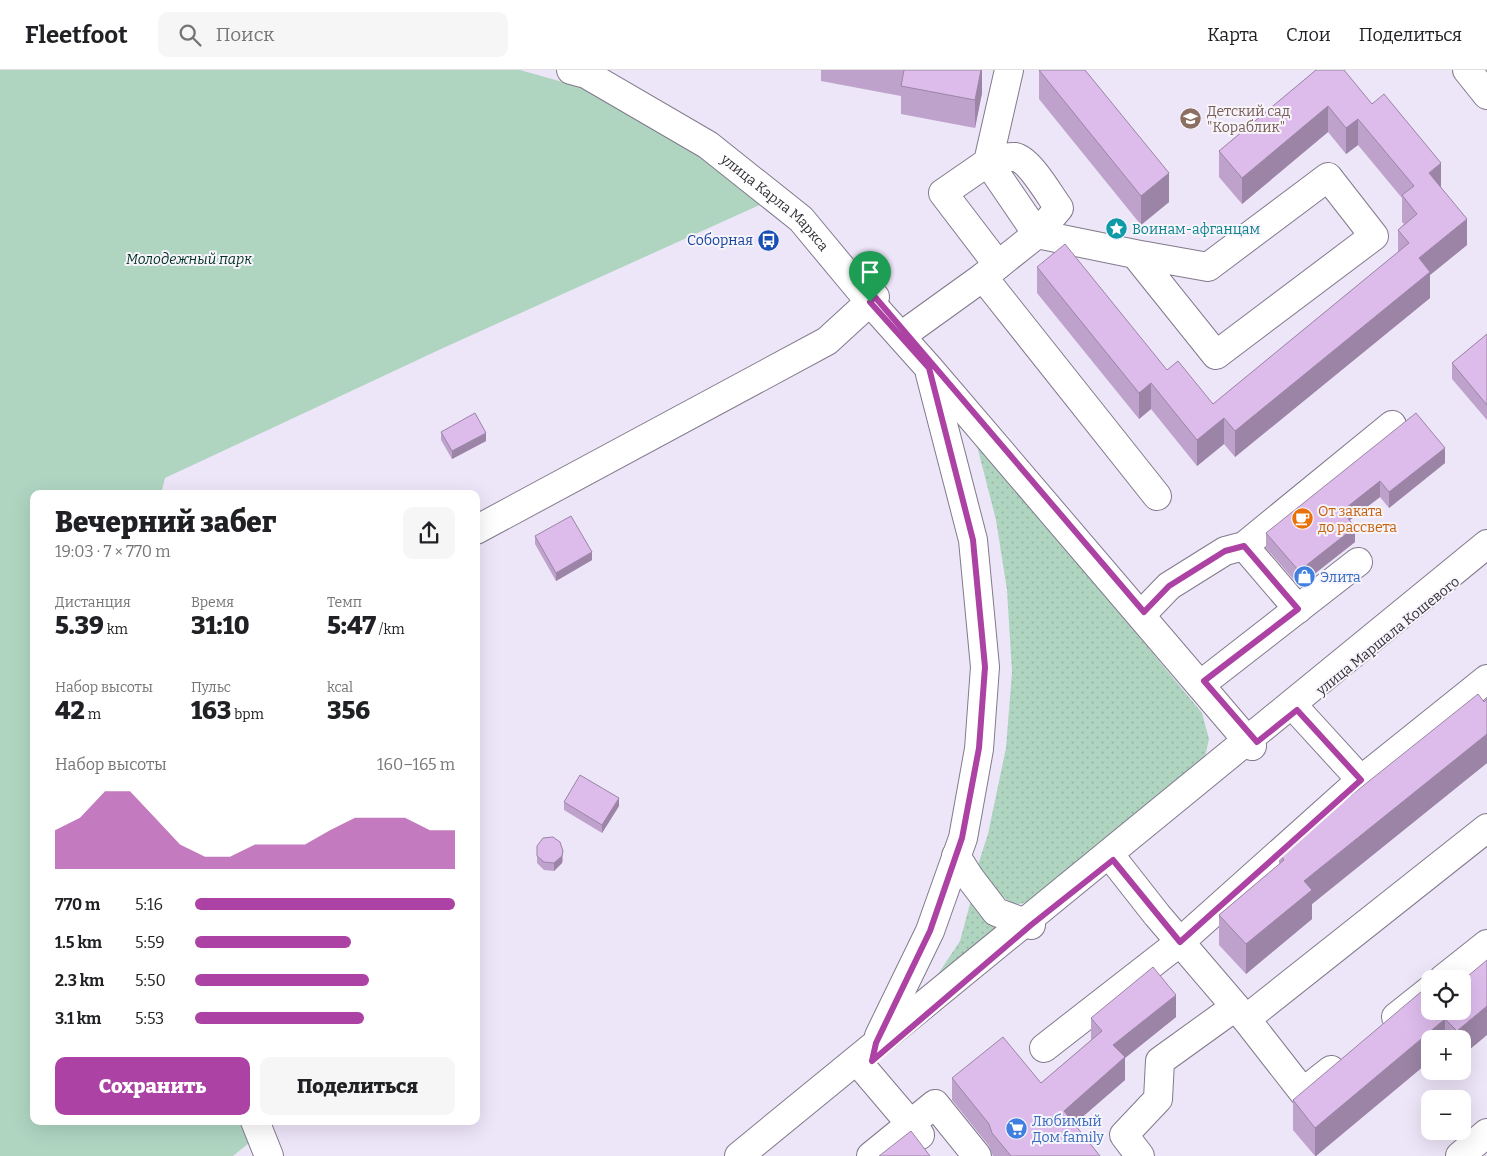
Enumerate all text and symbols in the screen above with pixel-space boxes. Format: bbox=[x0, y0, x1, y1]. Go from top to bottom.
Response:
search box bbox=[158, 12, 508, 57]
text: Fleetfoot bbox=[25, 21, 128, 49]
icon: search bbox=[176, 21, 204, 49]
text: Поиск bbox=[216, 23, 274, 46]
text: Карта bbox=[1207, 24, 1258, 46]
text: Слои bbox=[1286, 24, 1331, 46]
text: Поделиться bbox=[1359, 24, 1462, 46]
place label: Детский сад "Кораблик" bbox=[1207, 103, 1291, 136]
school or university icon: Детский сад "Кораблик" bbox=[1179, 107, 1203, 131]
street label: улица Карла Маркса bbox=[717, 150, 833, 255]
place icon: Воинам-афганцам bbox=[1104, 217, 1128, 241]
place label: Воинам-афганцам bbox=[1132, 221, 1261, 238]
bus stop icon: Соборная bbox=[757, 228, 781, 252]
place label: Соборная bbox=[687, 232, 753, 249]
park label: Молодежный парк bbox=[126, 251, 252, 268]
pin bbox=[849, 251, 891, 302]
icon: arrive bbox=[856, 258, 884, 286]
place label: От заката до рассвета bbox=[1318, 503, 1397, 536]
text: Вечерний забег bbox=[55, 506, 276, 539]
button: share bbox=[403, 507, 455, 559]
cafe icon: От заката до рассвета bbox=[1290, 507, 1314, 531]
text: 19:03 · 7 × 770 m bbox=[55, 542, 170, 561]
shop icon: Элита bbox=[1292, 565, 1316, 589]
place label: Элита bbox=[1320, 569, 1361, 586]
street label: улица Маршала Кошевого bbox=[1312, 573, 1463, 700]
text: Дистанция bbox=[55, 594, 131, 611]
text: Время bbox=[191, 594, 234, 611]
text: Темп bbox=[327, 594, 362, 611]
text: 5.39 bbox=[55, 611, 104, 641]
text: 31:10 bbox=[191, 611, 250, 641]
text: 5:47 bbox=[327, 611, 376, 641]
text: km bbox=[104, 621, 128, 638]
text: /km bbox=[376, 621, 405, 638]
text: Набор высоты bbox=[55, 679, 153, 696]
text: Пульс bbox=[191, 679, 231, 696]
text: kcal bbox=[327, 679, 353, 696]
text: 42 bbox=[55, 696, 85, 726]
text: 163 bbox=[191, 696, 231, 726]
text: 356 bbox=[327, 696, 370, 726]
text: m bbox=[85, 706, 101, 723]
text: bpm bbox=[231, 706, 264, 723]
text: Набор высоты bbox=[55, 755, 167, 774]
text: 160–165 m bbox=[377, 755, 455, 774]
text: 770 m bbox=[55, 895, 100, 914]
text: 5:16 bbox=[135, 895, 163, 914]
text: 1.5 km bbox=[55, 933, 102, 952]
text: 5:59 bbox=[135, 933, 165, 952]
map controls bbox=[1421, 970, 1471, 1140]
button: locate bbox=[1421, 970, 1471, 1020]
text: 2.3 km bbox=[55, 971, 104, 990]
text: 5:50 bbox=[135, 971, 166, 990]
text: 3.1 km bbox=[55, 1009, 101, 1028]
text: 5:53 bbox=[135, 1009, 164, 1028]
button: + bbox=[1421, 1030, 1471, 1080]
button: Сохранить bbox=[55, 1057, 250, 1115]
button: Поделиться bbox=[260, 1057, 455, 1115]
button: − bbox=[1421, 1090, 1471, 1140]
place label: Любимый Дом family bbox=[1032, 1113, 1105, 1146]
supermarket icon: Любимый Дом family bbox=[1004, 1117, 1028, 1141]

